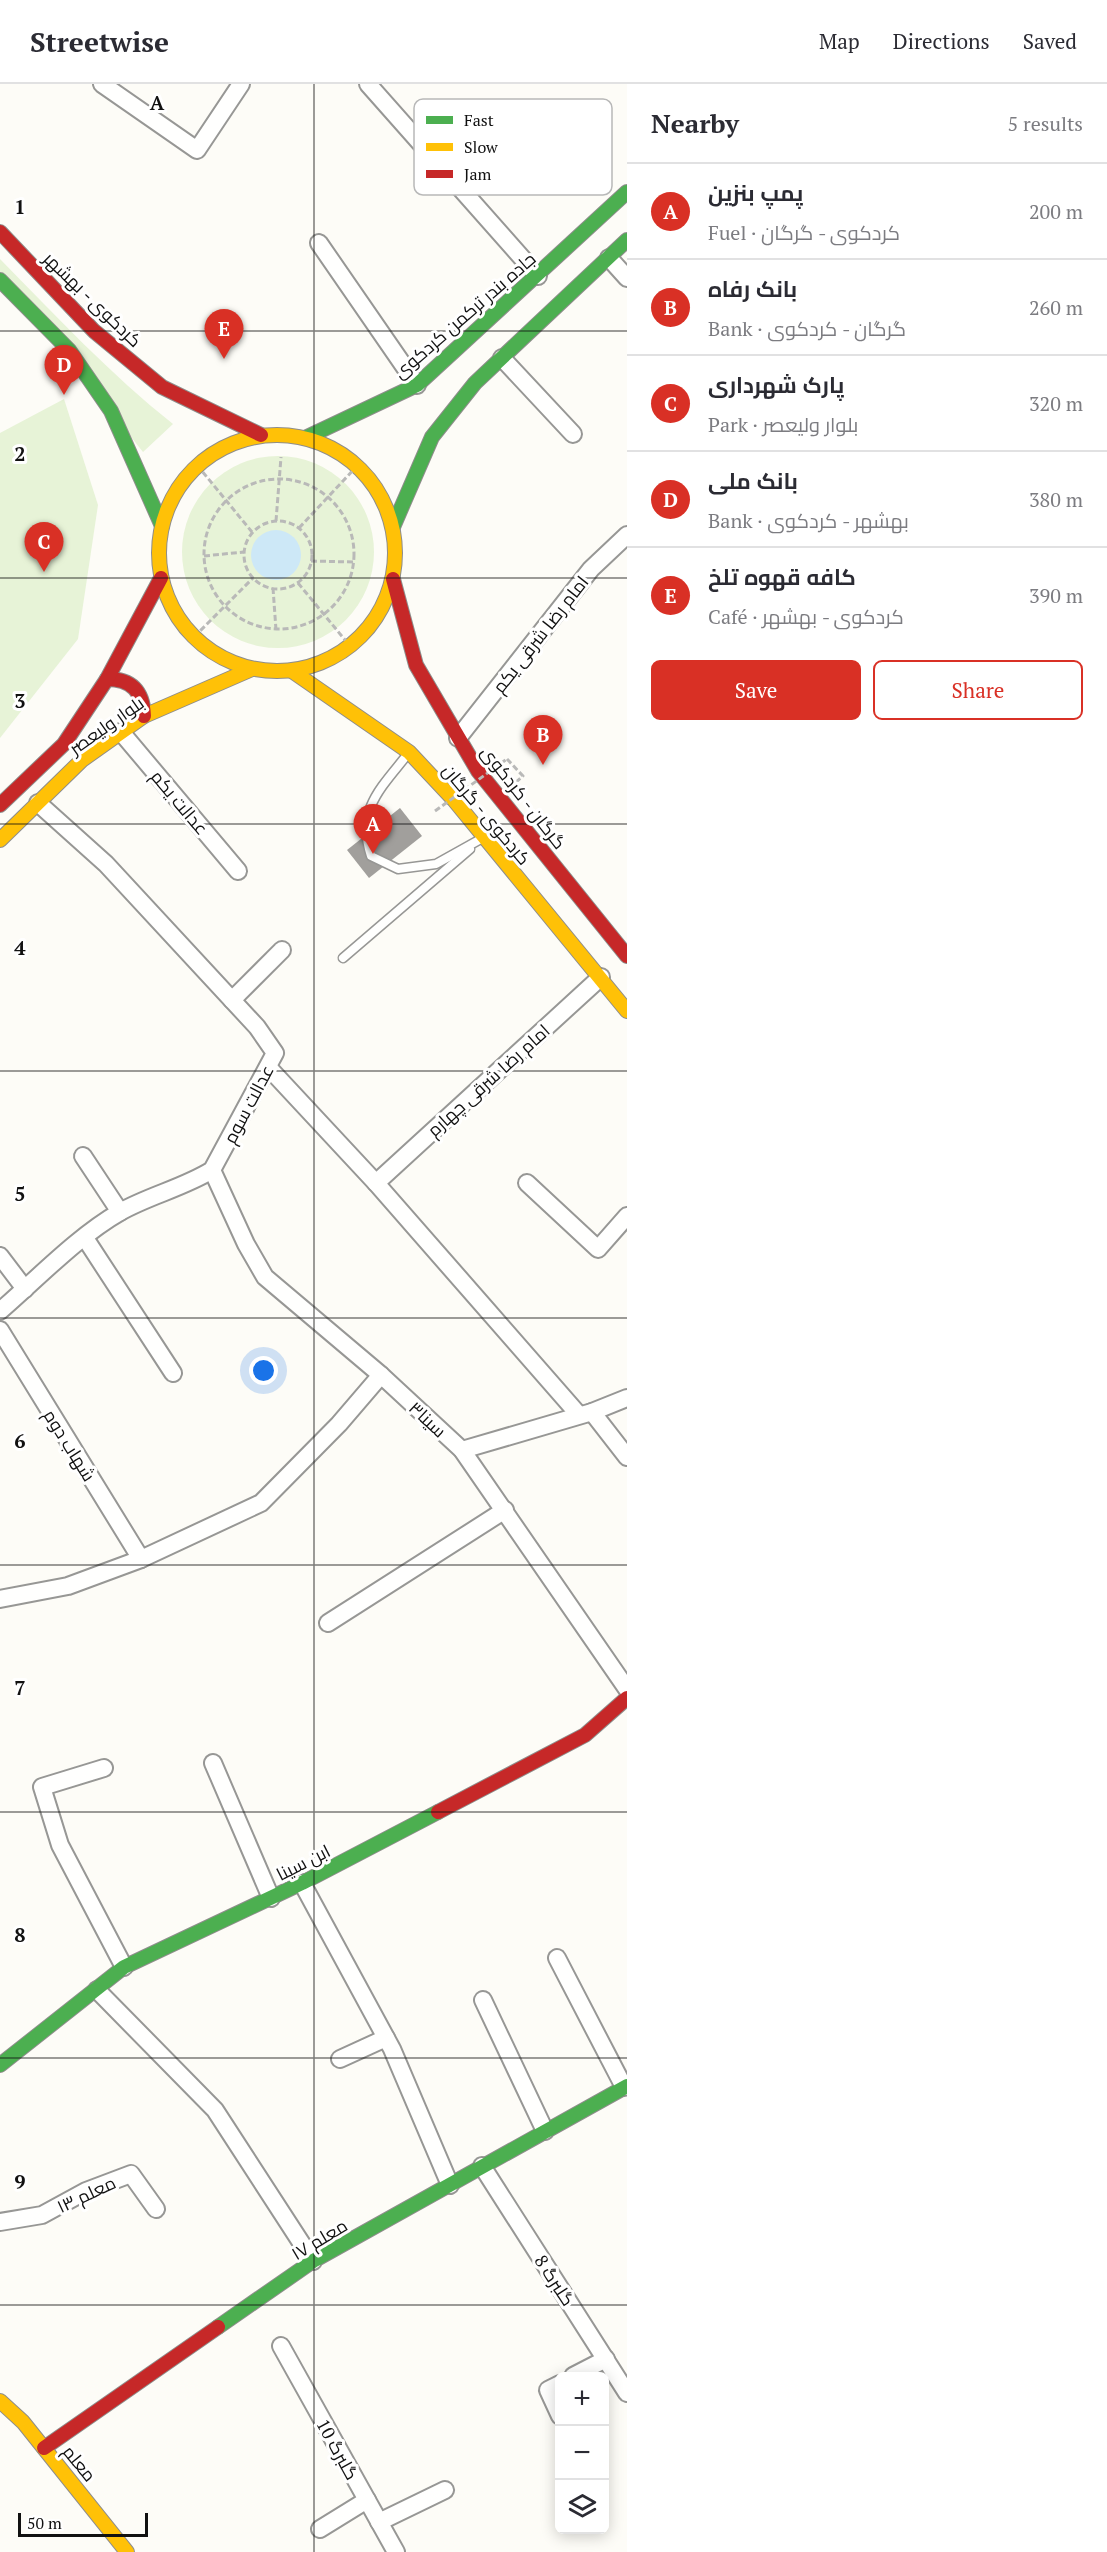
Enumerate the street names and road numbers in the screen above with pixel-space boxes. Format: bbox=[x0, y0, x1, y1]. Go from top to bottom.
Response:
street label: کردکوی - بهشهر bbox=[38, 245, 147, 352]
street label: جاده بندر ترکمن کردکوی bbox=[388, 246, 540, 384]
street label: امام رضا شرقی یکم bbox=[487, 570, 594, 698]
street label: بلوار ولیعصر bbox=[63, 690, 148, 760]
street label: گرگان - کردکوی bbox=[476, 740, 572, 854]
street label: کردکوی - گرگان bbox=[438, 758, 536, 870]
street label: عدالت یکم bbox=[145, 765, 214, 840]
street label: امام رضا شرقی چهارم bbox=[422, 1018, 555, 1142]
street label: عدالت سوم bbox=[217, 1061, 280, 1148]
street label: سینا۳ bbox=[404, 1396, 452, 1442]
street label: شهاب دوم bbox=[38, 1405, 101, 1486]
street label: ابن سینا bbox=[272, 1838, 334, 1886]
street label: معلم ۱۳ bbox=[53, 2170, 120, 2219]
street label: معلم ۱۷ bbox=[286, 2213, 352, 2266]
street label: گلبرگ 8 bbox=[530, 2250, 580, 2310]
street label: گلبرگ 10 bbox=[311, 2414, 365, 2484]
street label: معلم bbox=[57, 2440, 102, 2487]

